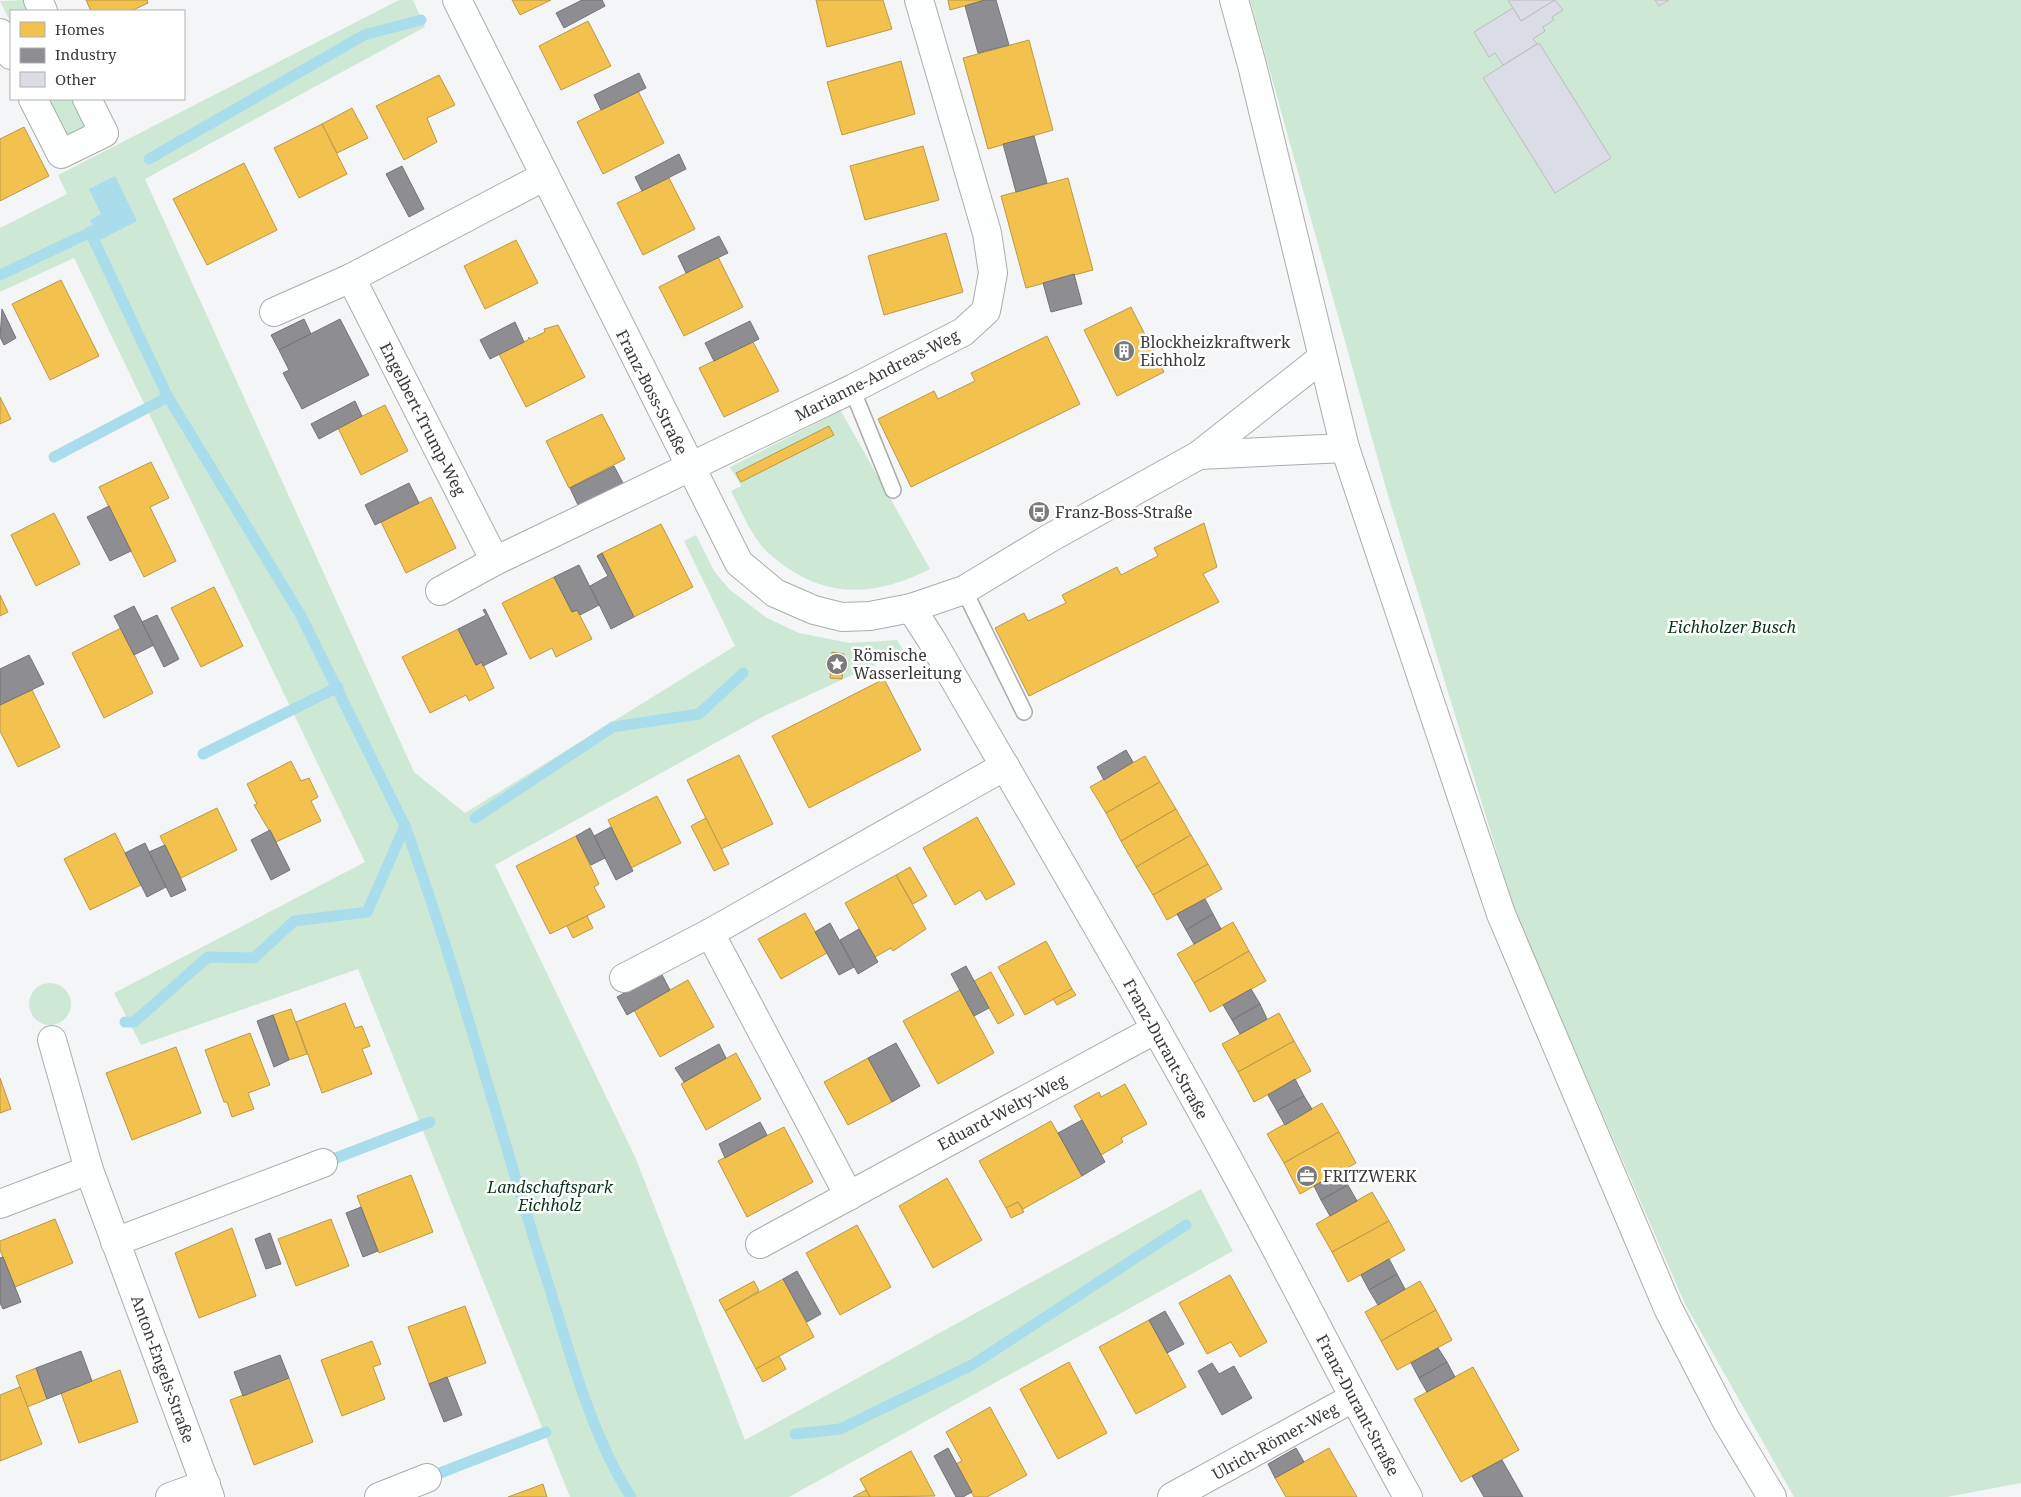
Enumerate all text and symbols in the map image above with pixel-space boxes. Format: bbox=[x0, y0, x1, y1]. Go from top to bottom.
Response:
legend bbox=[10, 10, 185, 100]
text: Homes bbox=[55, 19, 105, 39]
text: Industry bbox=[55, 44, 117, 64]
text: Other bbox=[55, 69, 96, 89]
street label: Marianne-Andreas-Weg bbox=[791, 324, 963, 426]
street label: Franz-Boss-Straße bbox=[611, 326, 693, 458]
place label: Blockheizkraftwerk Eichholz bbox=[1140, 331, 1291, 371]
street label: Engelbert-Trump-Weg bbox=[375, 339, 471, 500]
building icon: Blockheizkraftwerk Eichholz bbox=[1112, 339, 1136, 363]
bus stop icon: Franz-Boss-Straße bbox=[1027, 500, 1051, 524]
place label: Franz-Boss-Straße bbox=[1055, 501, 1193, 523]
park label: Eichholzer Busch bbox=[1667, 616, 1797, 638]
place label: Römische Wasserleitung bbox=[853, 644, 962, 684]
place icon: Römische Wasserleitung bbox=[825, 652, 849, 676]
street label: Franz-Durant-Straße bbox=[1118, 975, 1214, 1123]
street label: Eduard-Welty-Weg bbox=[934, 1068, 1071, 1155]
office icon: FRITZWERK bbox=[1295, 1164, 1319, 1188]
place label: FRITZWERK bbox=[1323, 1165, 1417, 1187]
park label: Landschaftspark Eichholz bbox=[486, 1176, 614, 1216]
street label: Anton-Engels-Straße bbox=[126, 1292, 200, 1446]
street label: Franz-Durant-Straße bbox=[1311, 1330, 1405, 1480]
street label: Ulrich-Römer-Weg bbox=[1208, 1397, 1342, 1485]

